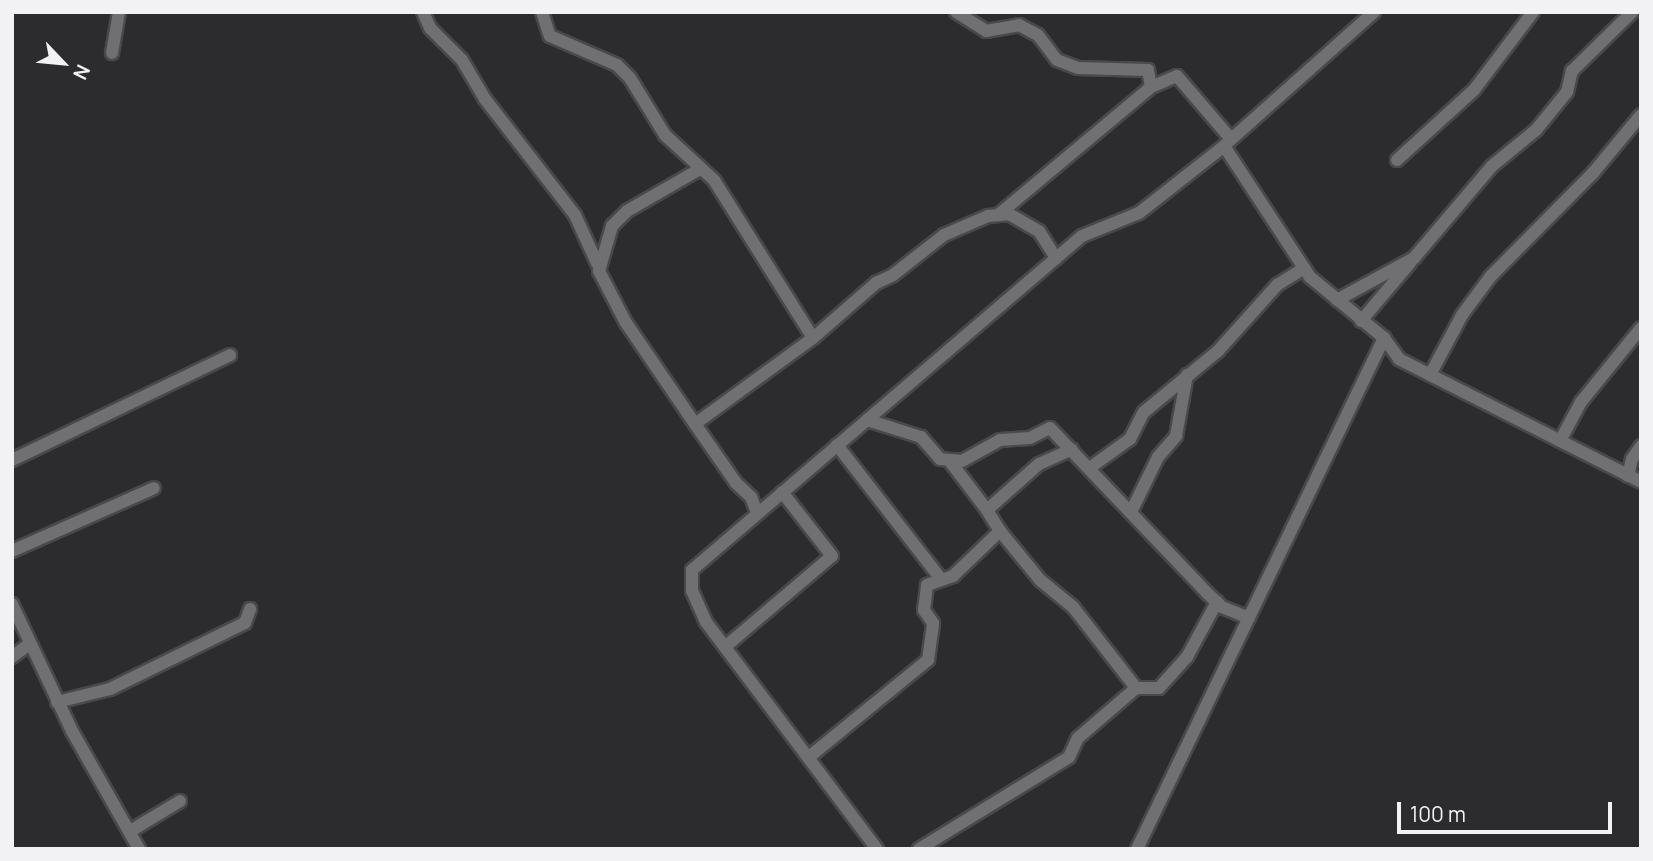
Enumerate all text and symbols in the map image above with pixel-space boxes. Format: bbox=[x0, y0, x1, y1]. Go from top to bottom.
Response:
north arrow bbox=[28, 28, 98, 98]
text: N bbox=[67, 60, 97, 84]
scale bar bbox=[1401, 788, 1616, 832]
text: 100 m bbox=[1410, 800, 1466, 828]

